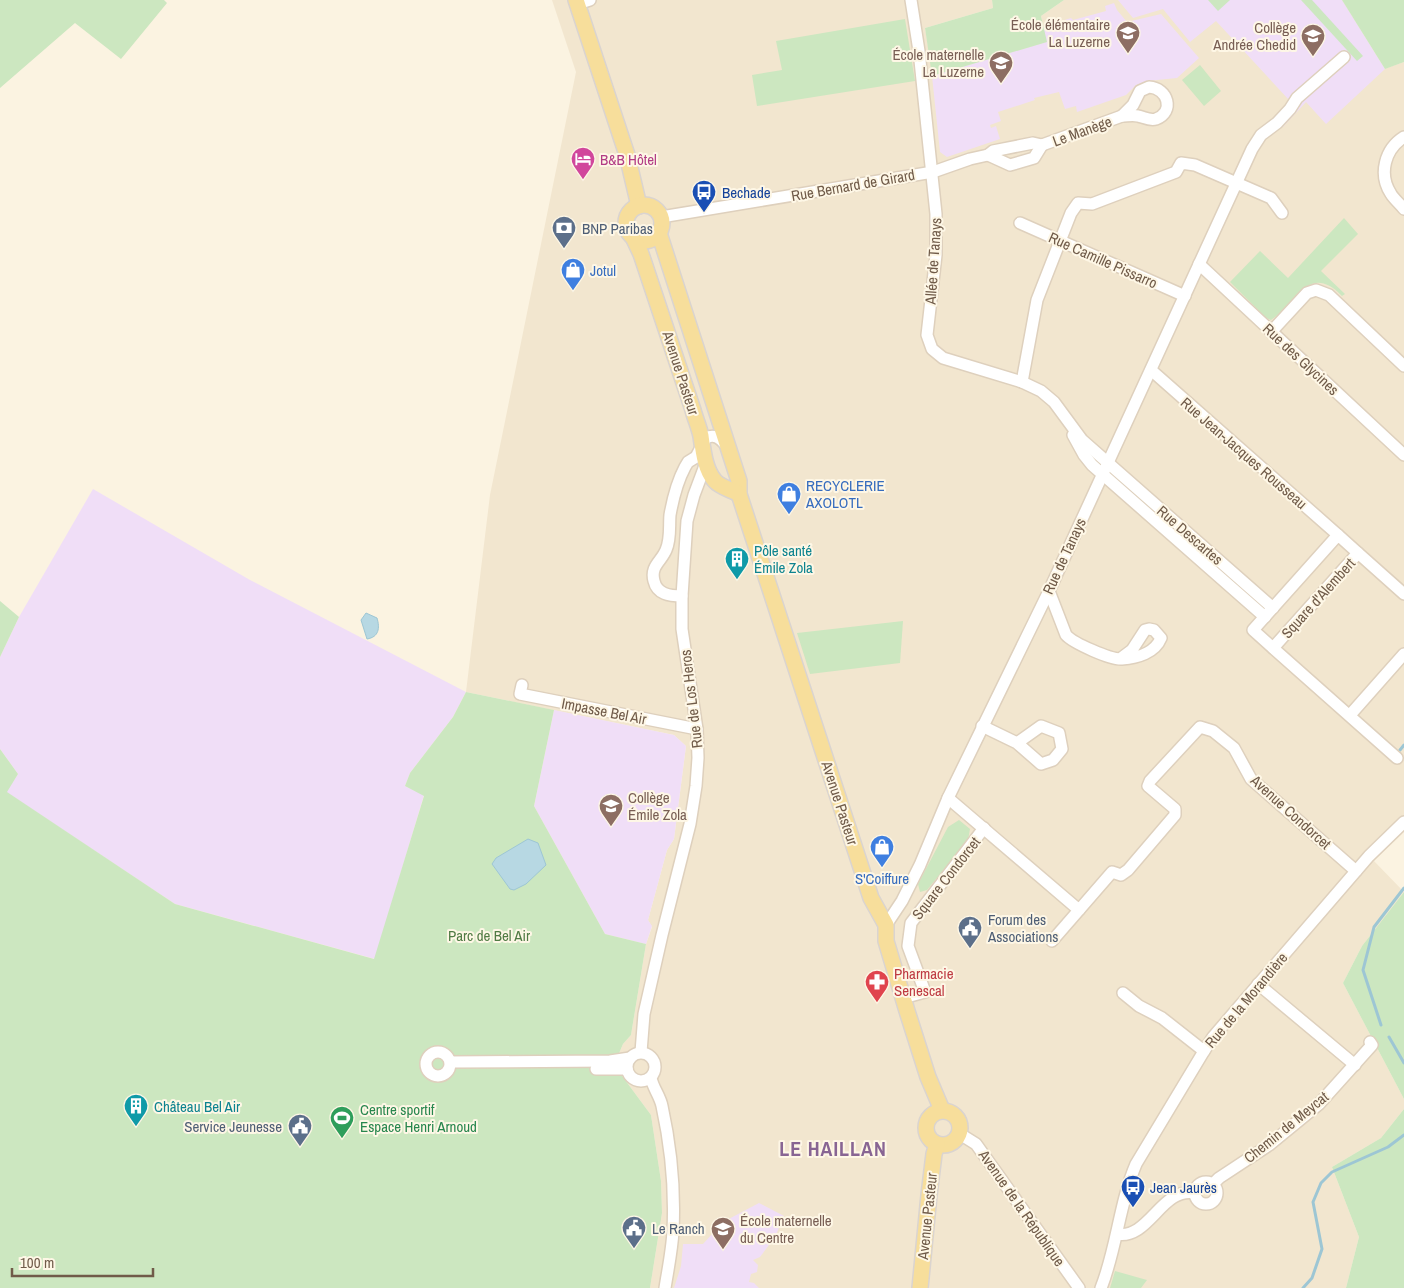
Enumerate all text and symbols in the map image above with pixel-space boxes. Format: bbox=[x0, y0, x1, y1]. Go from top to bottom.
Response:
place label: École élémentaire La Luzerne bbox=[1011, 14, 1110, 52]
place label: Collège Andrée Chedid bbox=[1212, 17, 1296, 55]
school or university icon: École élémentaire La Luzerne bbox=[1115, 20, 1141, 54]
school or university icon: Collège Andrée Chedid bbox=[1300, 23, 1326, 57]
place label: École maternelle La Luzerne bbox=[892, 44, 984, 82]
school or university icon: École maternelle La Luzerne bbox=[988, 50, 1014, 84]
street label: Le Manège bbox=[1049, 111, 1115, 151]
hotel icon: B&B Hôtel bbox=[570, 146, 596, 180]
place label: B&B Hôtel bbox=[600, 149, 657, 170]
street label: Rue Bernard de Girard bbox=[790, 164, 916, 206]
bus stop icon: Bechade bbox=[691, 179, 717, 213]
place label: Bechade bbox=[722, 182, 771, 203]
bank icon: BNP Paribas bbox=[551, 215, 577, 249]
street label: Allée de Tanays bbox=[919, 217, 947, 306]
place label: BNP Paribas bbox=[582, 218, 653, 239]
street label: Rue Camille Pissarro bbox=[1045, 227, 1161, 293]
shop icon: Jotul bbox=[560, 257, 586, 291]
place label: Jotul bbox=[590, 260, 616, 281]
street label: Rue des Glycines bbox=[1258, 318, 1344, 400]
street label: Avenue Pasteur bbox=[657, 327, 704, 418]
street label: Rue Jean-Jacques Rousseau bbox=[1176, 392, 1312, 514]
place label: RECYCLERIE AXOLOTL bbox=[805, 475, 885, 513]
shop icon: RECYCLERIE AXOLOTL bbox=[776, 481, 802, 515]
street label: Rue Descartes bbox=[1152, 500, 1228, 570]
street label: Rue de Tanays bbox=[1037, 514, 1091, 598]
place label: Pôle santé Émile Zola bbox=[754, 540, 813, 578]
building icon: Pôle santé Émile Zola bbox=[724, 546, 750, 580]
street label: Square d'Alembert bbox=[1276, 553, 1360, 643]
street label: Rue de Los Heros bbox=[675, 649, 707, 749]
street label: Impasse Bel Air bbox=[560, 692, 648, 730]
street label: Avenue Pasteur bbox=[816, 757, 863, 848]
street label: Avenue Condorcet bbox=[1245, 770, 1336, 854]
place label: Collège Émile Zola bbox=[628, 787, 687, 825]
school or university icon: Collège Émile Zola bbox=[598, 793, 624, 827]
street label: Square Condorcet bbox=[907, 832, 985, 924]
shop icon: S'Coiffure bbox=[869, 834, 895, 868]
place label: S'Coiffure bbox=[855, 868, 909, 889]
place label: Forum des Associations bbox=[987, 909, 1058, 947]
public building icon: Forum des Associations bbox=[957, 915, 983, 949]
park label: Parc de Bel Air bbox=[448, 925, 530, 946]
street label: Rue de la Morandière bbox=[1200, 948, 1292, 1052]
place label: Pharmacie Senescal bbox=[894, 963, 954, 1001]
pharmacy icon: Pharmacie Senescal bbox=[864, 969, 890, 1003]
street label: Chemin de Meycat bbox=[1239, 1086, 1333, 1168]
building icon: Château Bel Air bbox=[123, 1093, 149, 1127]
place label: Château Bel Air bbox=[154, 1096, 240, 1117]
place label: Centre sportif Espace Henri Arnoud bbox=[360, 1099, 477, 1137]
sports icon: Centre sportif Espace Henri Arnoud bbox=[329, 1105, 355, 1139]
public building icon: Service Jeunesse bbox=[287, 1113, 313, 1147]
place label: Service Jeunesse bbox=[184, 1116, 282, 1137]
district label: LE HAILLAN bbox=[779, 1135, 887, 1162]
street label: Avenue de la République bbox=[973, 1145, 1070, 1271]
street label: Avenue Pasteur bbox=[912, 1171, 942, 1262]
bus stop icon: Jean Jaurès bbox=[1120, 1174, 1146, 1208]
place label: Jean Jaurès bbox=[1150, 1177, 1217, 1198]
place label: École maternelle du Centre bbox=[740, 1210, 832, 1248]
public building icon: Le Ranch bbox=[621, 1215, 647, 1249]
school or university icon: École maternelle du Centre bbox=[710, 1216, 736, 1250]
place label: Le Ranch bbox=[652, 1218, 705, 1239]
scale bar bbox=[12, 1246, 154, 1278]
text: 100 m bbox=[20, 1252, 54, 1273]

